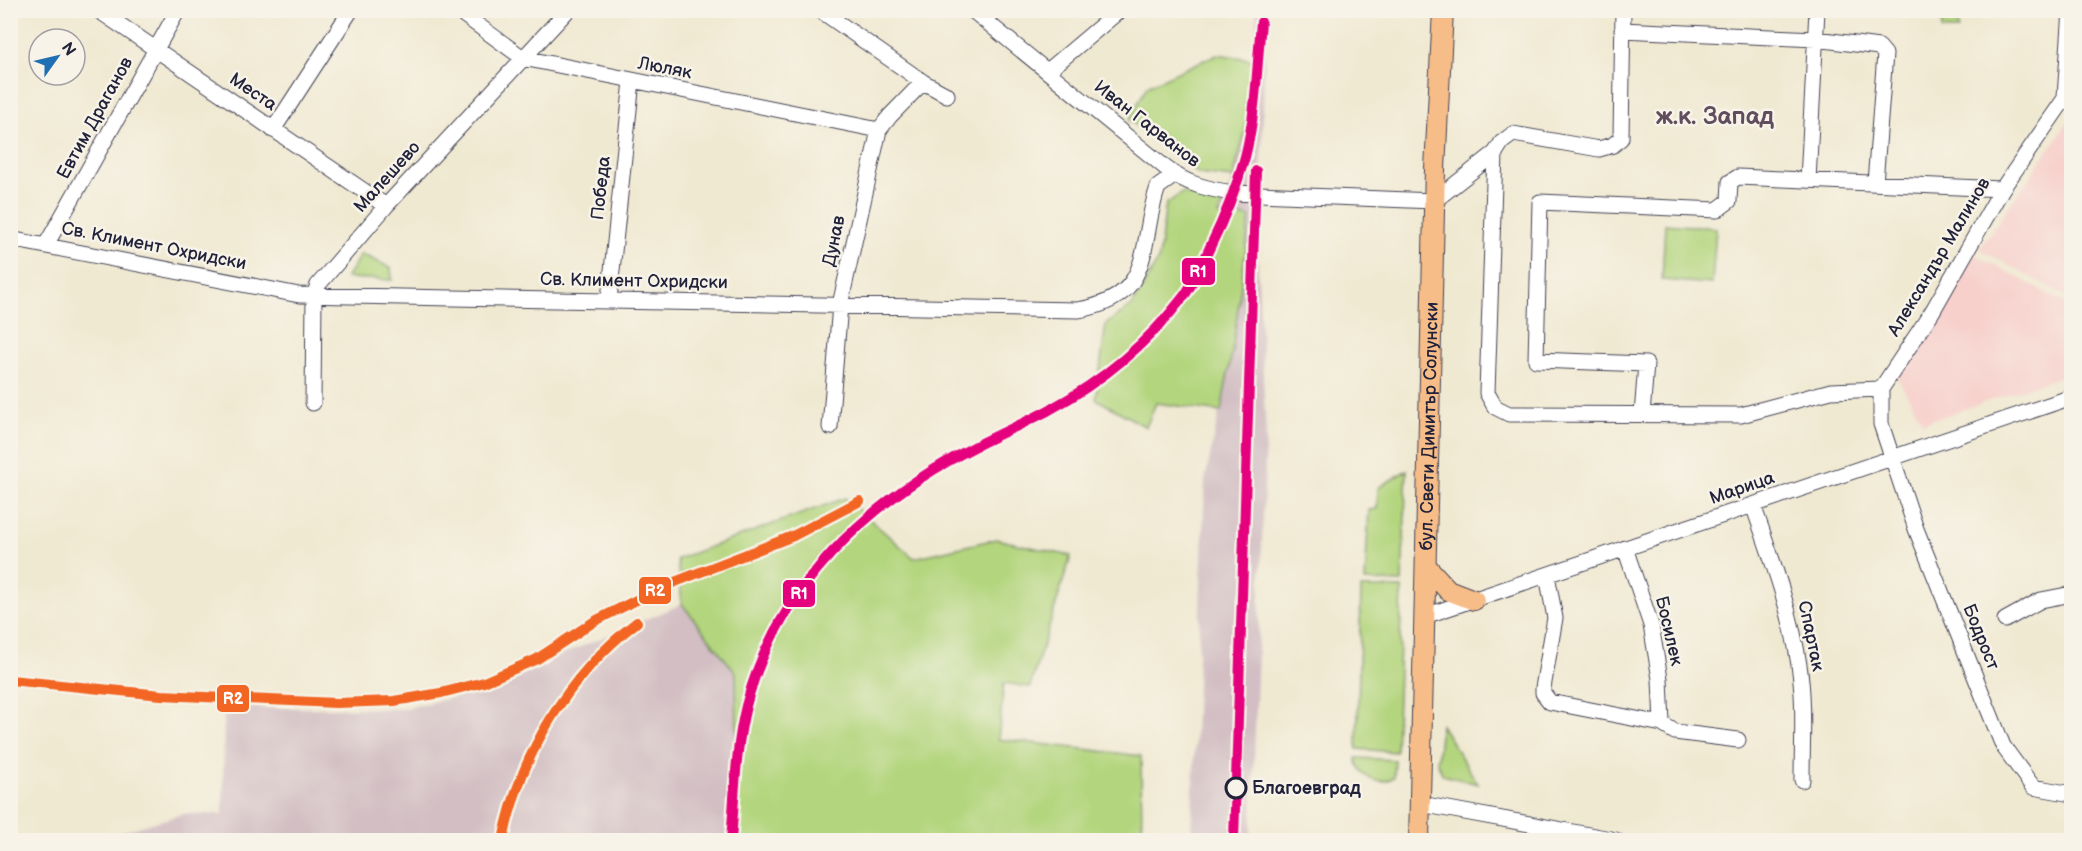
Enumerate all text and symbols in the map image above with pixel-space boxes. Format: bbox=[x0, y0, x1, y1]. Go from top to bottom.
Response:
north arrow bbox=[27, 27, 87, 87]
text: N bbox=[57, 39, 79, 60]
street label: Люляк bbox=[635, 52, 694, 84]
street label: Евтим Драганов bbox=[53, 53, 137, 183]
street label: Места bbox=[225, 69, 281, 116]
street label: Иван Гарванов bbox=[1090, 76, 1204, 172]
district label: ж.к. Запад bbox=[1656, 102, 1775, 131]
street label: Малешево bbox=[350, 137, 424, 217]
street label: Победа bbox=[587, 155, 615, 221]
street label: Александър Малинов bbox=[1883, 173, 1995, 341]
street label: Дунав bbox=[818, 213, 850, 268]
street label: Св. Климент Охридски bbox=[60, 218, 248, 274]
line badge: R1 bbox=[1181, 257, 1216, 286]
text: R1 bbox=[1189, 263, 1207, 282]
street label: Св. Климент Охридски bbox=[540, 269, 728, 293]
street label: бул. Свети Димитър Солунски bbox=[1415, 302, 1442, 551]
street label: Марица bbox=[1707, 467, 1777, 509]
line badge: R2 bbox=[638, 576, 672, 605]
line badge: R1 bbox=[782, 579, 816, 608]
text: R2 bbox=[645, 582, 666, 601]
text: R1 bbox=[790, 585, 808, 604]
street label: Босилек bbox=[1651, 594, 1687, 668]
street label: Спартак bbox=[1793, 599, 1829, 673]
street label: Бодрост bbox=[1958, 601, 2004, 674]
line badge: R2 bbox=[216, 684, 250, 713]
text: R2 bbox=[223, 690, 244, 709]
marker: Благоевград bbox=[1225, 777, 1247, 799]
place label: Благоевград bbox=[1252, 778, 1361, 799]

